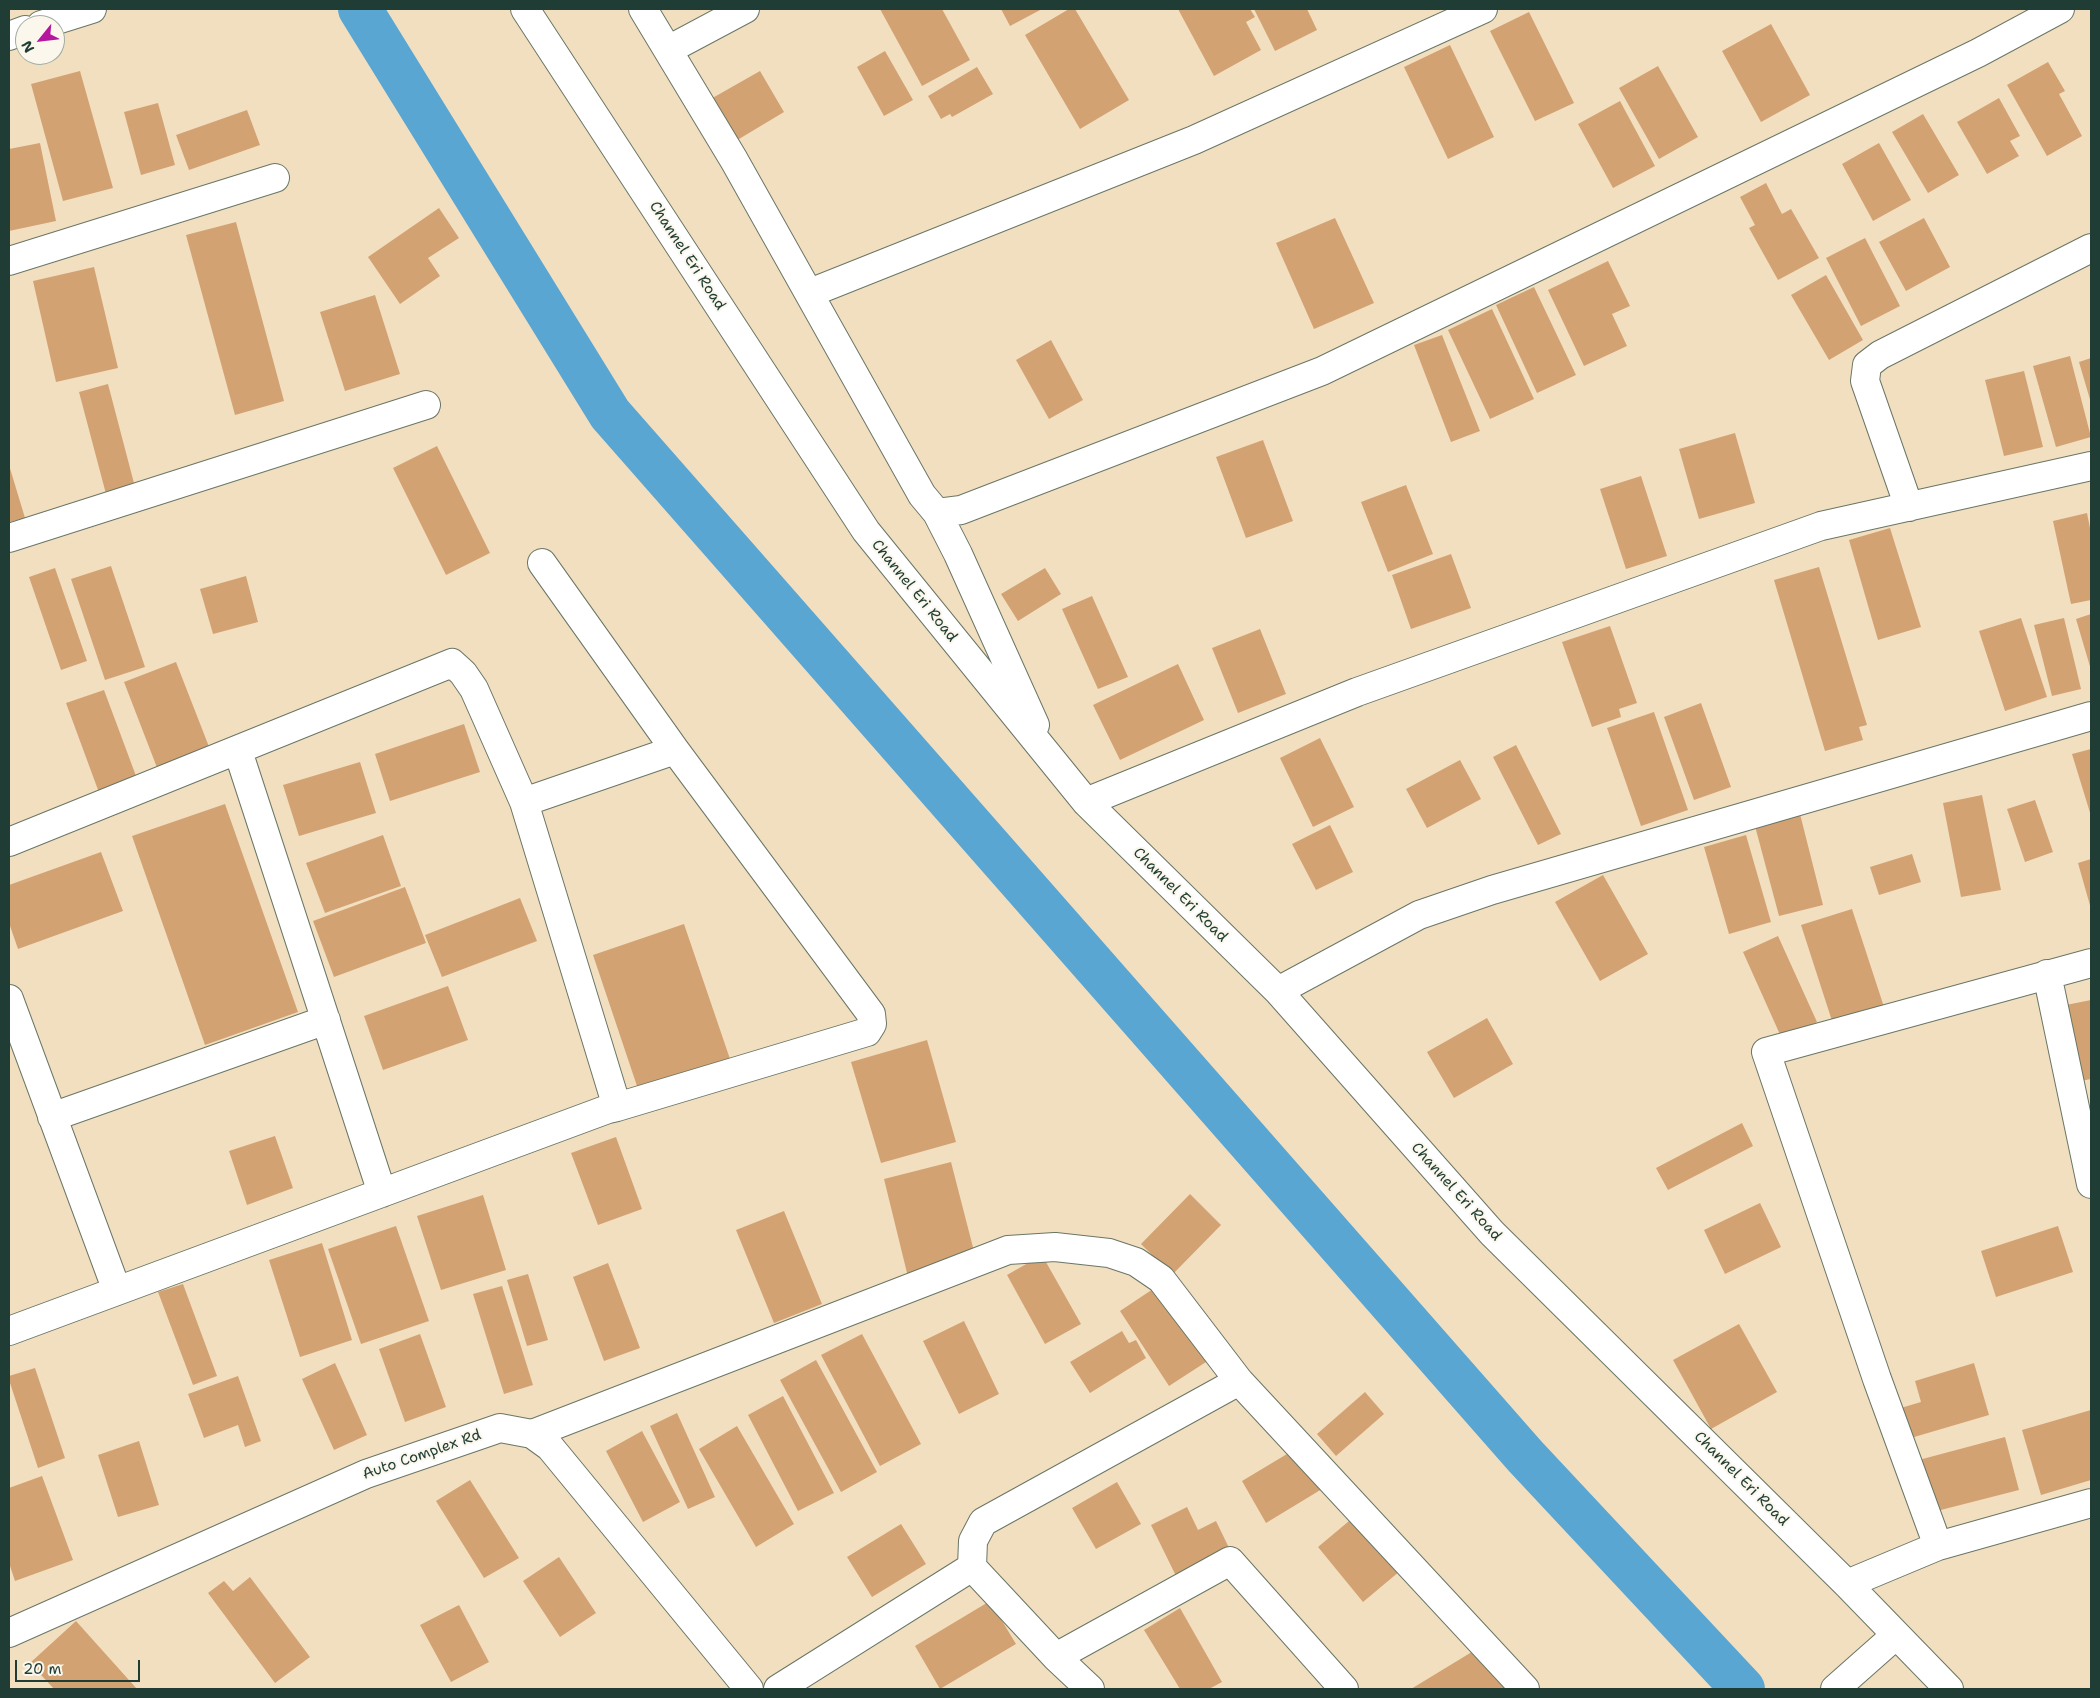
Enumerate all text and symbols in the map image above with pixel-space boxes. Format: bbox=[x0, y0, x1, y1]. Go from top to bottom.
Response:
north arrow bbox=[15, 15, 65, 65]
text: N bbox=[17, 38, 38, 56]
street label: Channel Eri Road bbox=[645, 198, 729, 314]
street label: Channel Eri Road bbox=[867, 536, 961, 646]
street label: Channel Eri Road bbox=[1129, 844, 1231, 946]
street label: Channel Eri Road bbox=[1407, 1139, 1505, 1245]
street label: Auto Complex Rd bbox=[360, 1426, 484, 1484]
street label: Channel Eri Road bbox=[1690, 1428, 1792, 1530]
scale bar bbox=[18, 1650, 142, 1682]
text: 20 m bbox=[23, 1659, 62, 1679]

